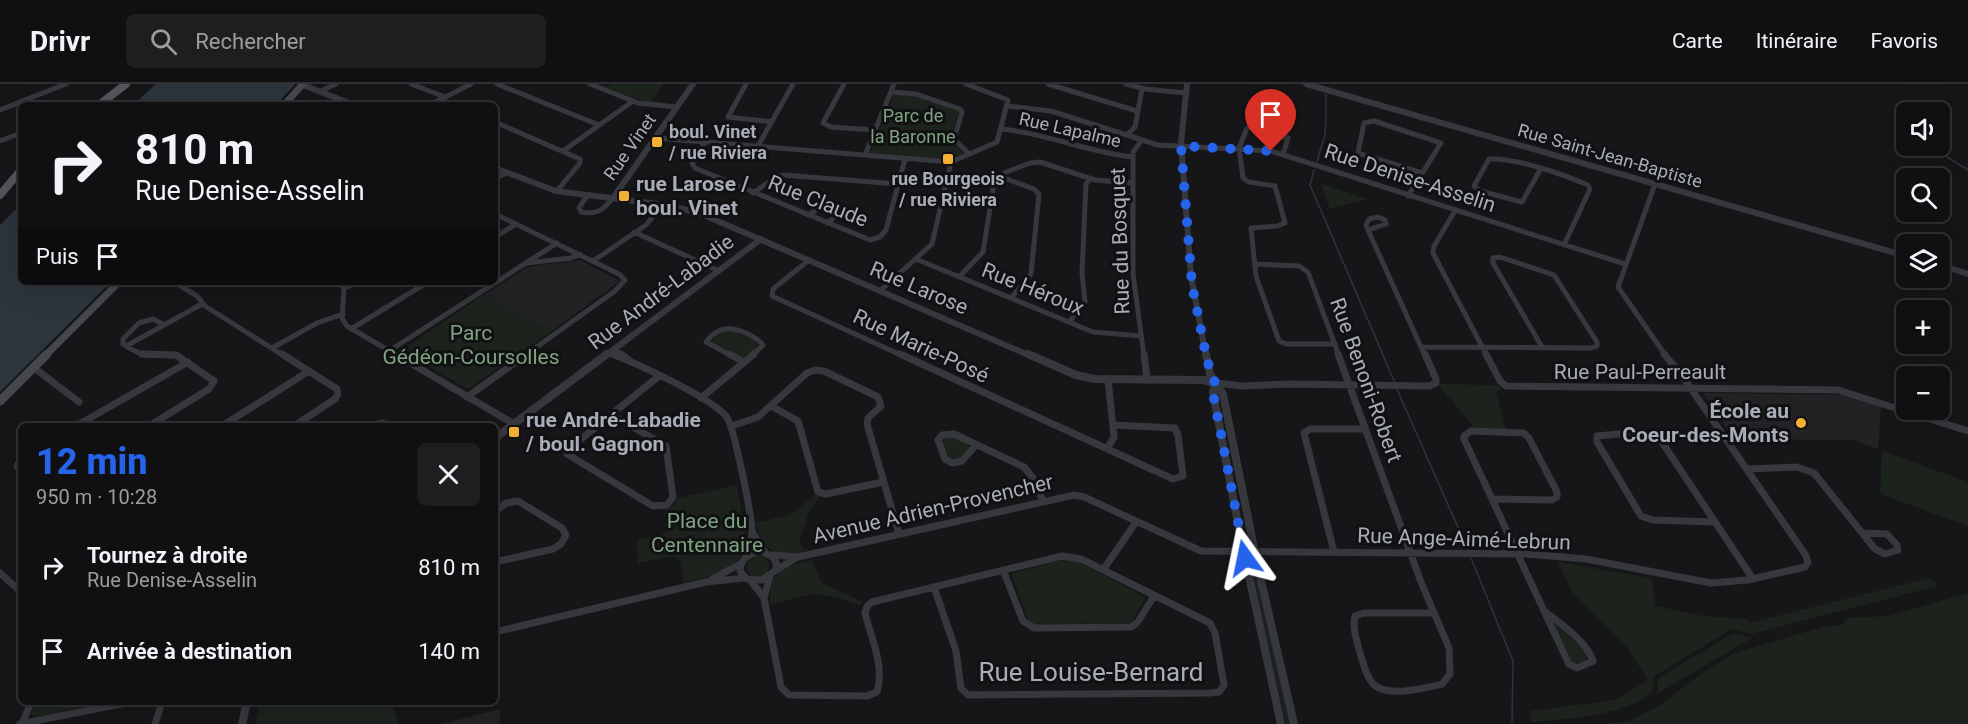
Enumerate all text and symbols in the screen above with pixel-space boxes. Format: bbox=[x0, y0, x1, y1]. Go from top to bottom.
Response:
search box bbox=[126, 14, 546, 68]
text: Drivr bbox=[30, 25, 90, 58]
icon: search bbox=[147, 25, 180, 58]
text: Rechercher bbox=[195, 29, 306, 54]
text: Carte bbox=[1672, 29, 1723, 53]
text: Itinéraire bbox=[1756, 29, 1837, 53]
text: Favoris bbox=[1870, 29, 1938, 53]
pin bbox=[1245, 89, 1296, 151]
icon: arrive bbox=[1254, 98, 1287, 131]
map controls bbox=[1896, 102, 1950, 420]
button: sound bbox=[1896, 102, 1950, 156]
park label: Parc de la Baronne bbox=[870, 105, 956, 147]
street label: Rue Lapalme bbox=[1017, 108, 1123, 151]
street label: Rue Vinet bbox=[599, 109, 660, 184]
street label: Rue Saint-Jean-Baptiste bbox=[1515, 119, 1705, 192]
place label: boul. Vinet / rue Riviera bbox=[668, 121, 767, 163]
text: 810 m bbox=[135, 125, 254, 174]
icon: right bbox=[36, 126, 114, 204]
marker: boul. Vinet / rue Riviera bbox=[650, 135, 664, 149]
street label: Rue Denise-Asselin bbox=[1321, 139, 1499, 217]
marker: rue Bourgeois / rue Riviera bbox=[941, 152, 955, 166]
street label: Rue du Bosquet bbox=[1105, 167, 1135, 315]
place label: rue Bourgeois / rue Riviera bbox=[891, 168, 1005, 210]
button: search bbox=[1896, 168, 1950, 222]
street label: Rue Claude bbox=[765, 170, 871, 232]
place label: rue Larose / boul. Vinet bbox=[636, 172, 749, 220]
text: Rue Denise-Asselin bbox=[135, 175, 365, 207]
marker: rue Larose / boul. Vinet bbox=[617, 189, 631, 203]
street label: Rue André-Labadie bbox=[584, 229, 738, 355]
button: layers bbox=[1896, 234, 1950, 288]
icon: arrive bbox=[91, 240, 124, 273]
text: Puis bbox=[36, 244, 79, 269]
street label: Rue Larose bbox=[866, 257, 972, 319]
street label: Rue Héroux bbox=[978, 258, 1088, 320]
street label: Rue Benoni-Robert bbox=[1325, 294, 1407, 466]
button: + bbox=[1896, 300, 1950, 354]
street label: Rue Marie-Posé bbox=[849, 304, 993, 388]
park label: Parc Gédéon-Coursolles bbox=[382, 321, 560, 369]
street label: Rue Paul-Perreault bbox=[1554, 360, 1726, 384]
button: − bbox=[1896, 366, 1950, 420]
place label: École au Coeur-des-Monts bbox=[1622, 399, 1789, 447]
place label: rue André-Labadie / boul. Gagnon bbox=[525, 408, 701, 456]
marker: École au Coeur-des-Monts bbox=[1794, 416, 1808, 430]
marker: rue André-Labadie / boul. Gagnon bbox=[507, 425, 521, 439]
text: 12 min bbox=[36, 441, 148, 483]
button: close bbox=[417, 443, 480, 506]
street label: Avenue Adrien-Provencher bbox=[811, 470, 1055, 548]
text: 950 m · 10:28 bbox=[36, 485, 157, 509]
park label: Place du Centennaire bbox=[651, 509, 763, 557]
street label: Rue Ange-Aimé-Lebrun bbox=[1357, 523, 1571, 555]
position arrow bbox=[1213, 526, 1277, 590]
text: Tournez à droite bbox=[87, 543, 247, 568]
icon: right bbox=[36, 551, 69, 584]
text: 810 m bbox=[418, 555, 480, 580]
text: Rue Denise-Asselin bbox=[87, 568, 257, 592]
icon: arrive bbox=[36, 635, 69, 668]
text: Arrivée à destination bbox=[87, 639, 292, 664]
text: 140 m bbox=[418, 639, 480, 664]
street label: Rue Louise-Bernard bbox=[979, 657, 1204, 687]

